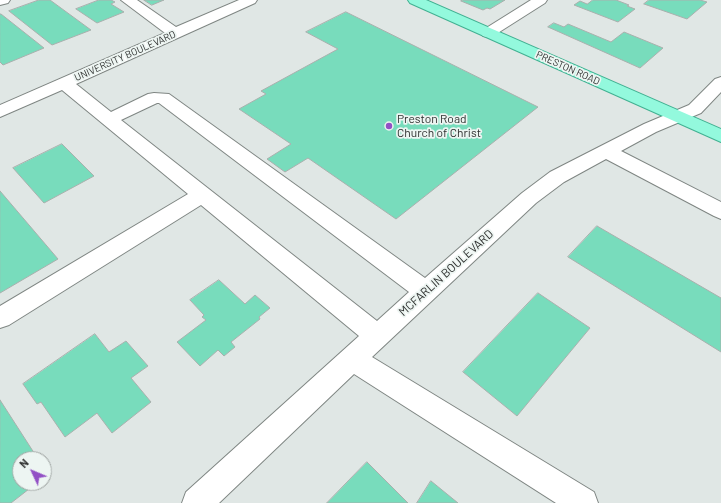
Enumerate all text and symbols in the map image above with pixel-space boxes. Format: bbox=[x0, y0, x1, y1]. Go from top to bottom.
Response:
street label: UNIVERSITY BOULEVARD bbox=[72, 28, 178, 84]
street label: PRESTON ROAD bbox=[534, 49, 602, 87]
place label: Preston Road Church of Christ bbox=[397, 112, 481, 140]
marker: Preston Road Church of Christ bbox=[384, 121, 394, 131]
street label: MCFARLIN BOULEVARD bbox=[396, 227, 496, 319]
north arrow bbox=[12, 451, 52, 491]
text: N bbox=[17, 456, 31, 470]

